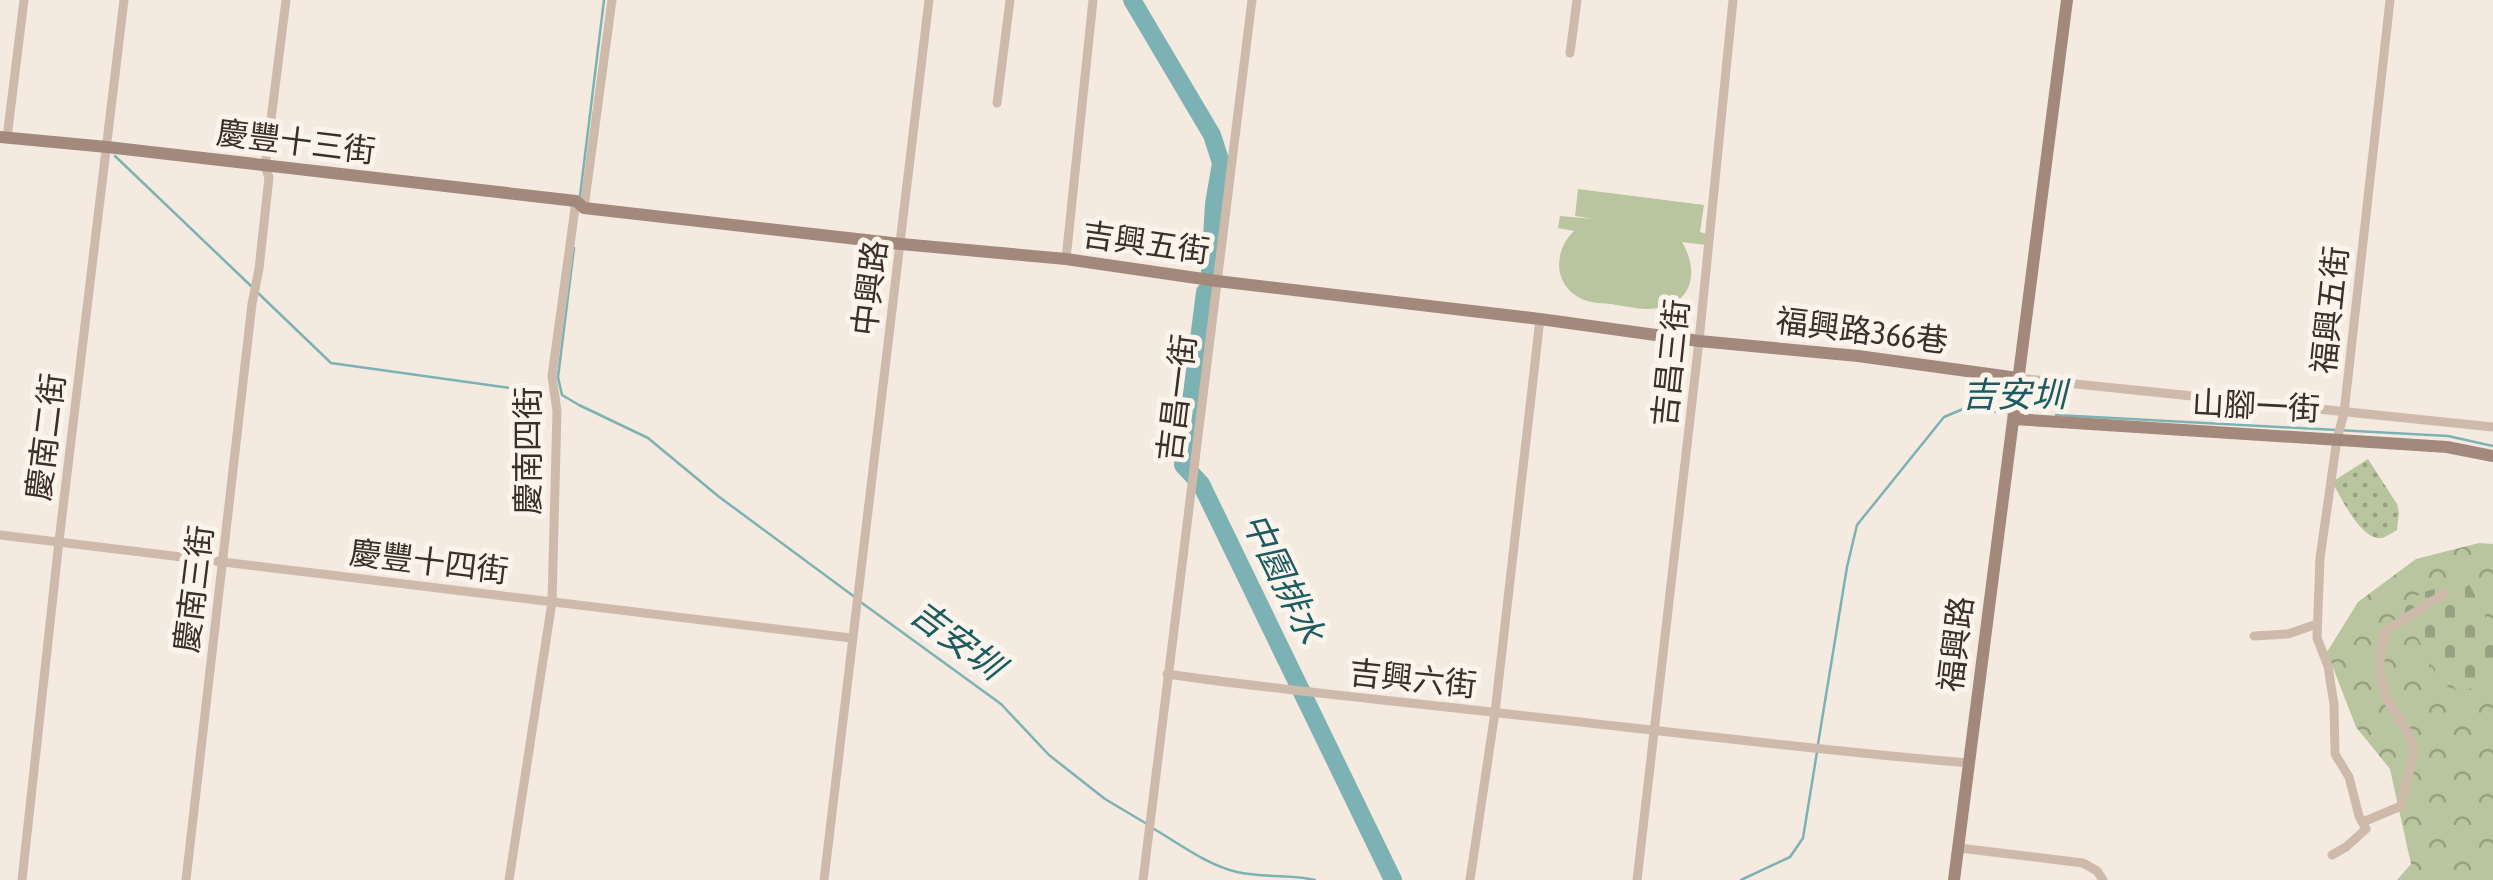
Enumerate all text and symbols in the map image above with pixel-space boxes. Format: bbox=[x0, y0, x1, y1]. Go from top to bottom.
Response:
street label: 慶豐十三街 bbox=[214, 113, 378, 170]
street label: 吉興五街 bbox=[1080, 215, 1212, 270]
street label: 中興路 bbox=[845, 238, 894, 338]
street label: 福興五街 bbox=[2304, 244, 2355, 376]
street label: 吉昌三街 bbox=[1645, 297, 1696, 429]
street label: 福興路366巷 bbox=[1774, 302, 1950, 359]
street label: 吉昌一街 bbox=[1150, 332, 1203, 464]
street label: 慶南二街 bbox=[19, 371, 72, 503]
water label: 吉安圳 bbox=[1961, 374, 2071, 414]
street label: 山腳一街 bbox=[2191, 384, 2321, 427]
street label: 慶南四街 bbox=[509, 387, 546, 515]
water label: 中園排水 bbox=[1235, 506, 1333, 651]
street label: 慶南三街 bbox=[167, 523, 220, 655]
street label: 慶豐十四街 bbox=[347, 533, 511, 590]
water label: 吉安圳 bbox=[904, 592, 1016, 690]
street label: 福興路 bbox=[1931, 594, 1980, 694]
street label: 吉興六街 bbox=[1347, 653, 1479, 704]

